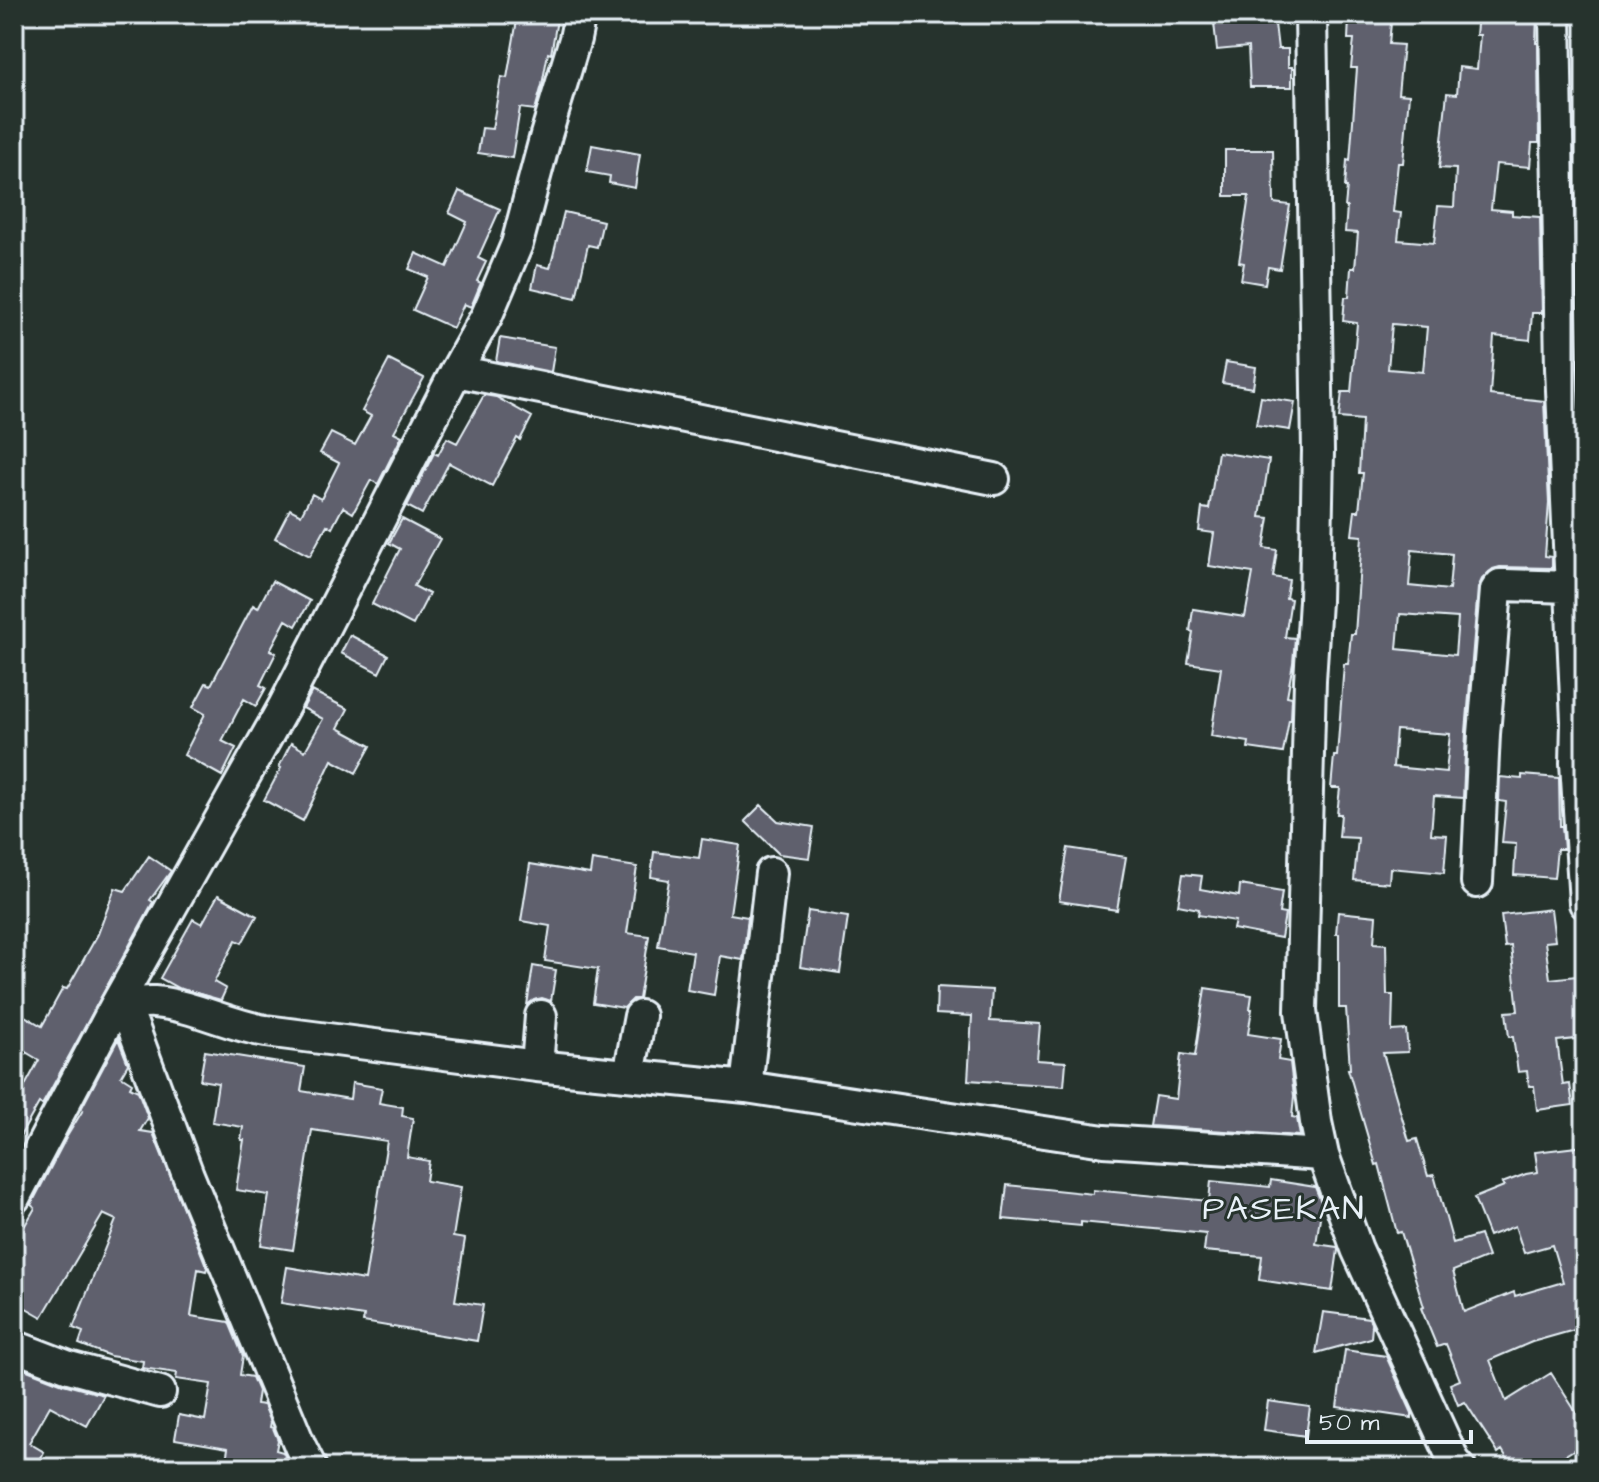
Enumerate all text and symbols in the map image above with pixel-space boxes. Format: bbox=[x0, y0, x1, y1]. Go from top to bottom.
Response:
district label: PASEKAN bbox=[1202, 1185, 1366, 1233]
scale bar bbox=[1307, 1394, 1471, 1444]
text: 50 m bbox=[1319, 1406, 1380, 1440]

